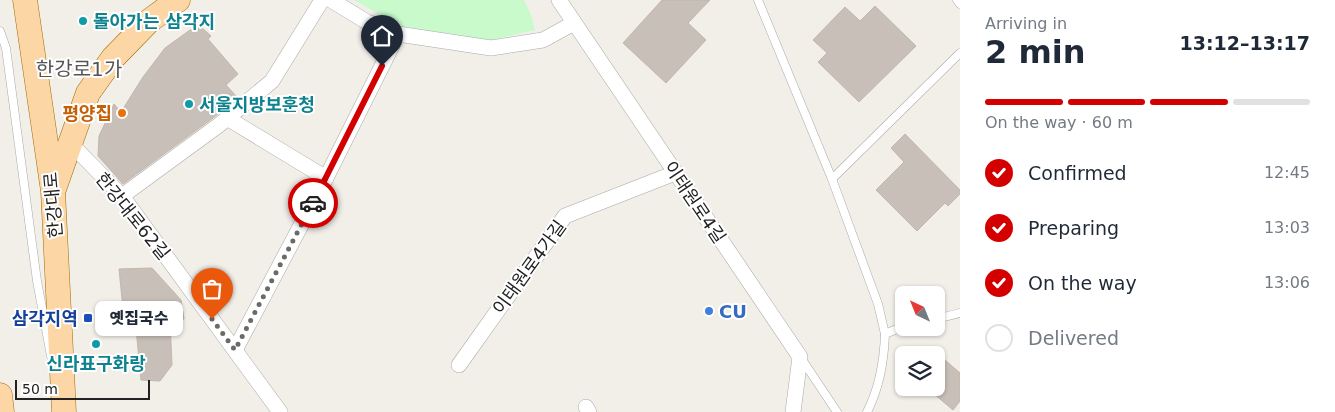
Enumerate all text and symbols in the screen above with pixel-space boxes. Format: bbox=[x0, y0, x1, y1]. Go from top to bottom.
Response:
place label: 돌아가는 삼각지 bbox=[93, 11, 215, 32]
text: Arriving in bbox=[985, 14, 1067, 33]
marker: 돌아가는 삼각지 bbox=[77, 15, 89, 27]
pin bbox=[361, 15, 403, 66]
icon: home bbox=[368, 22, 396, 50]
text: 13:12–13:17 bbox=[1180, 32, 1310, 54]
text: 2 min bbox=[985, 33, 1086, 71]
district label: 한강로1가 bbox=[36, 57, 122, 81]
place label: 서울지방보훈청 bbox=[199, 94, 315, 115]
marker: 서울지방보훈청 bbox=[183, 98, 195, 110]
place label: 평양집 bbox=[62, 103, 112, 124]
marker: 평양집 bbox=[116, 107, 128, 119]
text: On the way · 60 m bbox=[985, 113, 1133, 132]
street label: 이태원로4길 bbox=[660, 157, 730, 247]
icon: check bbox=[985, 159, 1013, 187]
text: Confirmed bbox=[1028, 162, 1127, 184]
text: 12:45 bbox=[1264, 163, 1310, 182]
street label: 한강대로62길 bbox=[92, 168, 174, 264]
street label: 한강대로 bbox=[40, 171, 66, 239]
courier bbox=[288, 178, 338, 228]
icon: car bbox=[299, 189, 327, 217]
icon: check bbox=[985, 214, 1013, 242]
street label: 이태원로4가길 bbox=[488, 216, 570, 318]
text: Preparing bbox=[1028, 217, 1119, 239]
text: 13:03 bbox=[1264, 218, 1310, 237]
pin bbox=[191, 268, 233, 319]
icon: check bbox=[985, 269, 1013, 297]
text: On the way bbox=[1028, 272, 1137, 294]
text: 13:06 bbox=[1264, 273, 1310, 292]
icon: bag bbox=[198, 275, 226, 303]
north arrow bbox=[895, 286, 945, 336]
map controls bbox=[895, 286, 945, 396]
place label: CU bbox=[719, 301, 747, 322]
callout: 옛집국수 bbox=[94, 302, 182, 336]
marker: CU bbox=[703, 305, 715, 317]
place label: 삼각지역 bbox=[12, 308, 78, 329]
text: 옛집국수 bbox=[110, 309, 168, 328]
marker: 삼각지역 bbox=[82, 312, 94, 324]
text: Delivered bbox=[1028, 327, 1119, 349]
marker: 신라표구화랑 bbox=[90, 338, 102, 350]
button: layers bbox=[895, 346, 945, 396]
place label: 신라표구화랑 bbox=[46, 353, 146, 374]
scale bar bbox=[15, 377, 150, 400]
text: 50 m bbox=[22, 381, 58, 397]

